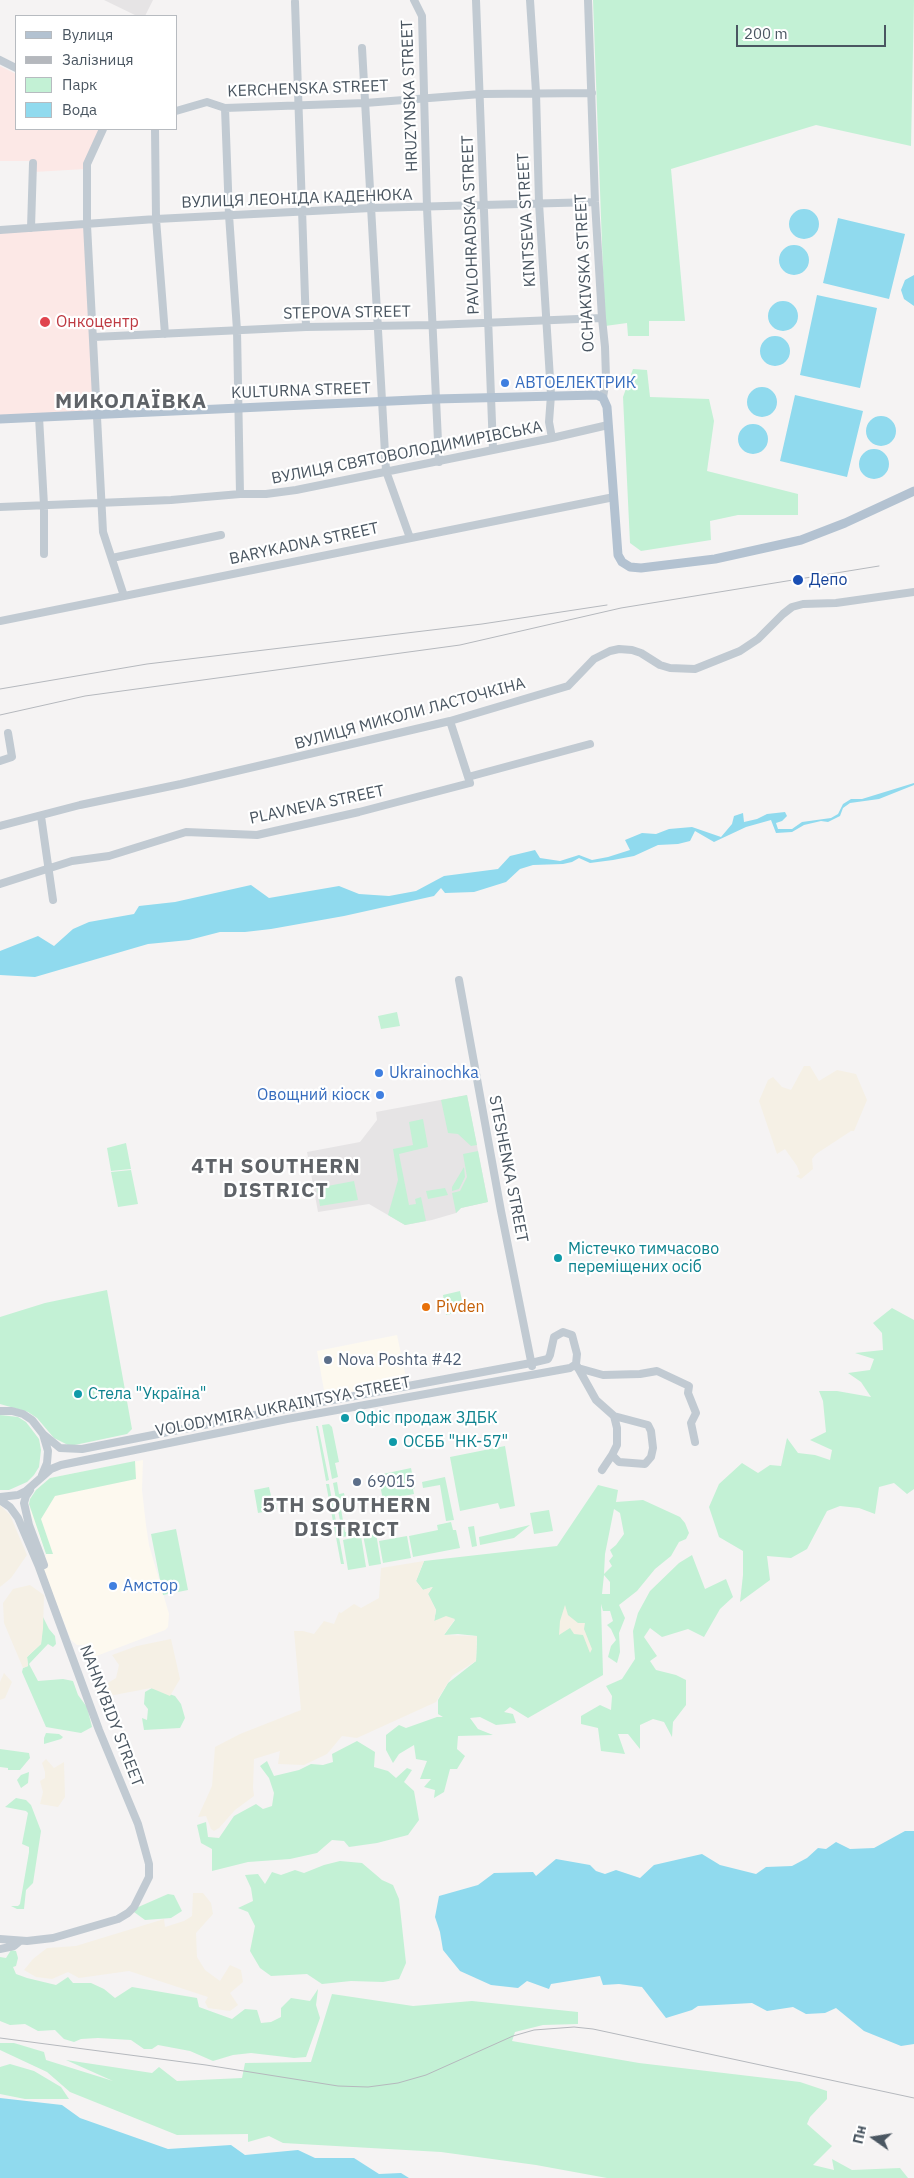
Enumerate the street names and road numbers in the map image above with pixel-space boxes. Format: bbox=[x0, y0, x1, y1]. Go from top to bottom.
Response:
street label: HRUZYNSKA STREET bbox=[398, 20, 422, 172]
street label: KERCHENSKA STREET bbox=[227, 77, 389, 101]
street label: PAVLOHRADSKA STREET bbox=[458, 135, 484, 315]
street label: KINTSEVA STREET bbox=[514, 152, 540, 288]
street label: ВУЛИЦЯ ЛЕОНІДА КАДЕНЮКА bbox=[181, 185, 413, 213]
street label: OCHAKIVSKA STREET bbox=[571, 193, 599, 353]
street label: STEPOVA STREET bbox=[283, 302, 411, 324]
street label: KULTURNA STREET bbox=[231, 379, 371, 403]
street label: ВУЛИЦЯ СВЯТОВОЛОДИМИРІВСЬКА bbox=[270, 417, 544, 489]
street label: BARYKADNA STREET bbox=[227, 519, 381, 569]
street label: ВУЛИЦЯ МИКОЛИ ЛАСТОЧКІНА bbox=[292, 674, 528, 754]
street label: PLAVNEVA STREET bbox=[248, 781, 386, 829]
street label: STESHENKA STREET bbox=[484, 1094, 532, 1244]
street label: VOLODYMIRA UKRAINTSYA STREET bbox=[154, 1373, 412, 1441]
street label: NAHNYBIDY STREET bbox=[75, 1642, 147, 1790]

